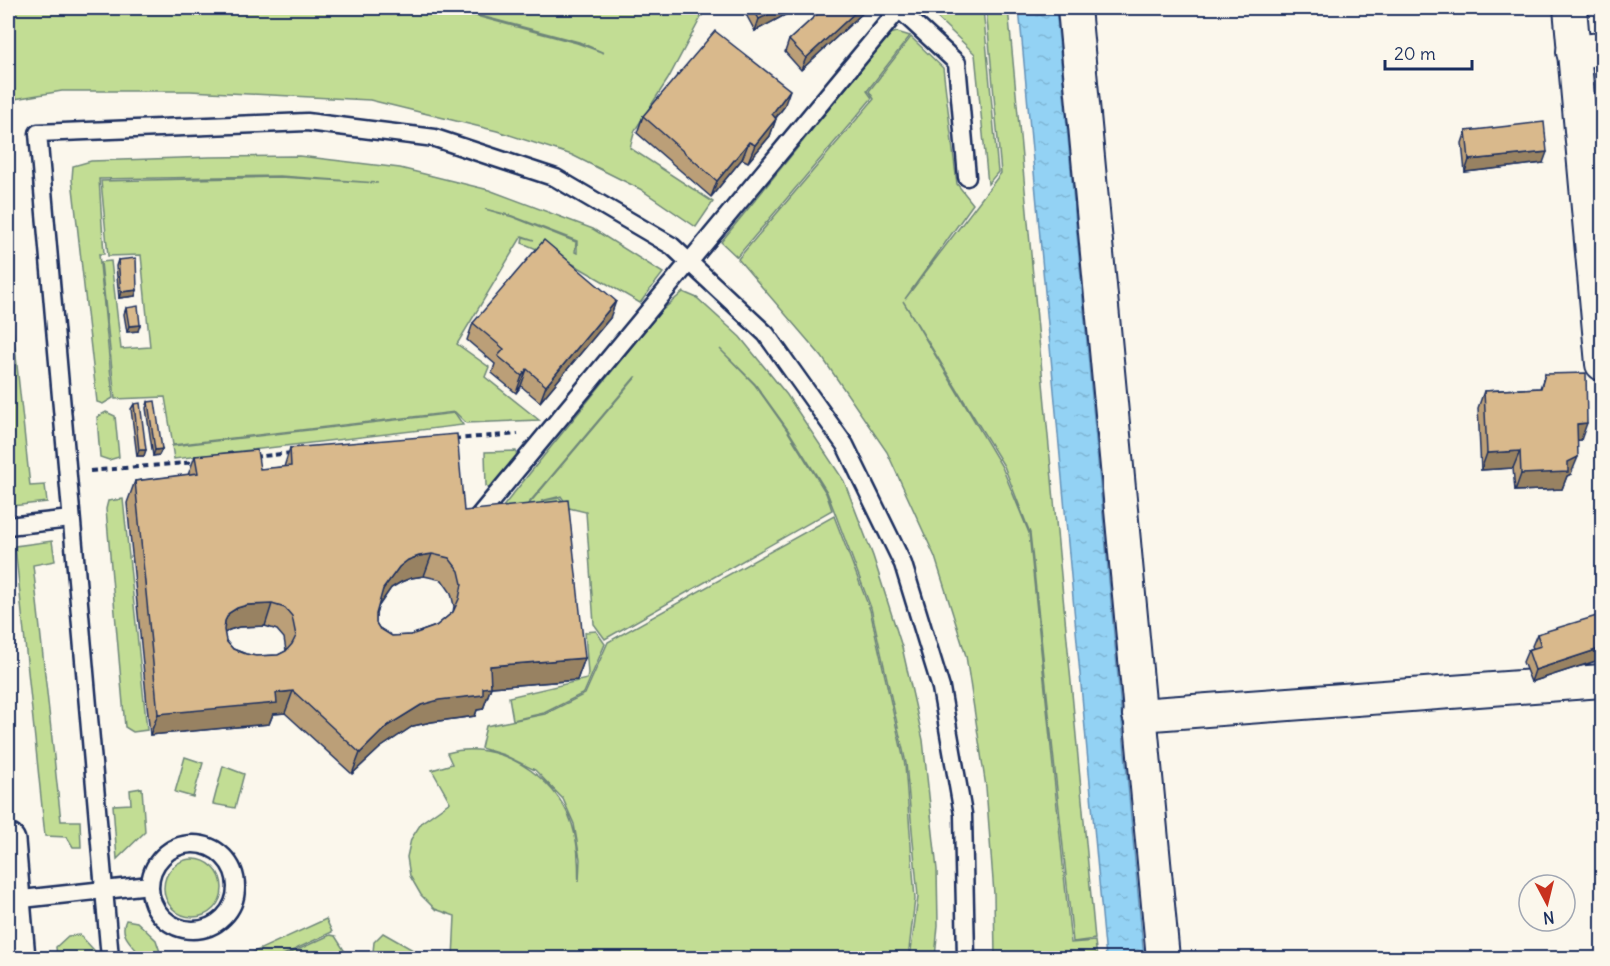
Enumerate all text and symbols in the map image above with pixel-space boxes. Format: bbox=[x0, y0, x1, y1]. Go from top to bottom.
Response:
scale bar bbox=[1385, 33, 1472, 71]
text: 20 m bbox=[1394, 42, 1436, 65]
north arrow bbox=[1517, 873, 1577, 933]
text: N bbox=[1542, 907, 1556, 928]

